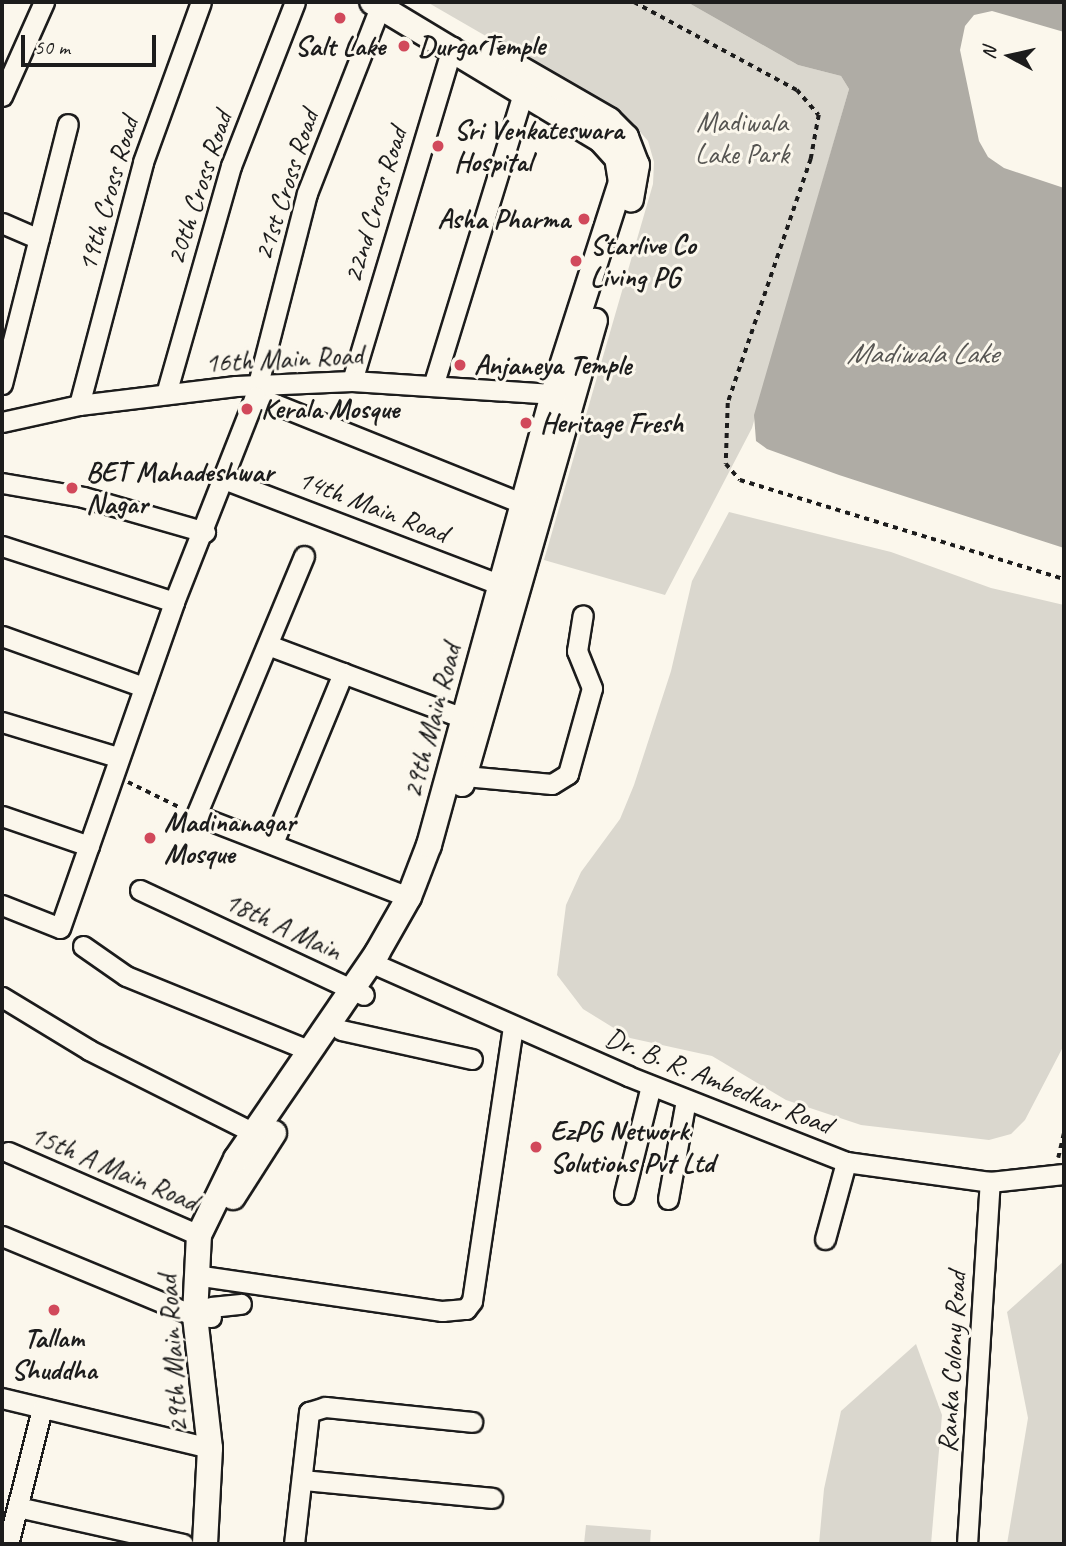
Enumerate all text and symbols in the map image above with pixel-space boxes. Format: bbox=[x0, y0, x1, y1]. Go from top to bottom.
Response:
marker: Salt Lake bbox=[332, 10, 348, 26]
scale bar bbox=[24, 21, 159, 65]
north arrow bbox=[975, 21, 1045, 91]
place label: Salt Lake bbox=[294, 29, 386, 63]
place label: Durga Temple bbox=[418, 29, 544, 63]
text: 50 m bbox=[34, 34, 70, 60]
marker: Durga Temple bbox=[396, 38, 412, 54]
text: N bbox=[977, 46, 1002, 61]
street label: 21st Cross Road bbox=[246, 105, 326, 265]
park label: Madiwala Lake Park bbox=[695, 105, 789, 171]
street label: 20th Cross Road bbox=[158, 107, 240, 269]
street label: 19th Cross Road bbox=[70, 113, 146, 275]
place label: Sri Venkateswara Hospital bbox=[454, 113, 624, 179]
street label: 22nd Cross Road bbox=[335, 123, 415, 287]
marker: Sri Venkateswara Hospital bbox=[428, 136, 448, 156]
place label: Asha Pharma bbox=[437, 202, 570, 236]
marker: Asha Pharma bbox=[576, 211, 592, 227]
place label: Starlive Co Living PG bbox=[590, 228, 696, 294]
marker: Starlive Co Living PG bbox=[568, 253, 584, 269]
water label: Madiwala Lake bbox=[846, 335, 998, 371]
street label: 16th Main Road bbox=[204, 338, 364, 380]
place label: Anjaneya Temple bbox=[474, 348, 630, 382]
marker: Anjaneya Temple bbox=[452, 357, 468, 373]
place label: Kerala Mosque bbox=[261, 392, 399, 426]
marker: Kerala Mosque bbox=[239, 401, 255, 417]
place label: Heritage Fresh bbox=[540, 406, 683, 440]
marker: Heritage Fresh bbox=[518, 415, 534, 431]
place label: BET Mahadeshwar Nagar bbox=[86, 455, 274, 521]
street label: 14th Main Road bbox=[293, 462, 453, 550]
marker: BET Mahadeshwar Nagar bbox=[64, 480, 80, 496]
street label: 29th Main Road bbox=[395, 640, 469, 802]
place label: Madinanagar Mosque bbox=[164, 805, 295, 871]
marker: Madinanagar Mosque bbox=[142, 830, 158, 846]
street label: 18th A Main bbox=[219, 884, 347, 968]
street label: Dr. B. R. Ambedkar Road bbox=[601, 1020, 837, 1142]
place label: EzPG Network Solutions Pvt Ltd bbox=[550, 1114, 714, 1180]
street label: 15th A Main Road bbox=[25, 1118, 203, 1218]
marker: EzPG Network Solutions Pvt Ltd bbox=[528, 1139, 544, 1155]
street label: Ranka Colony Road bbox=[930, 1271, 974, 1453]
street label: 29th Main Road bbox=[151, 1274, 195, 1434]
marker: Tallam Shuddha bbox=[46, 1302, 62, 1318]
place label: Tallam Shuddha bbox=[11, 1321, 97, 1387]

